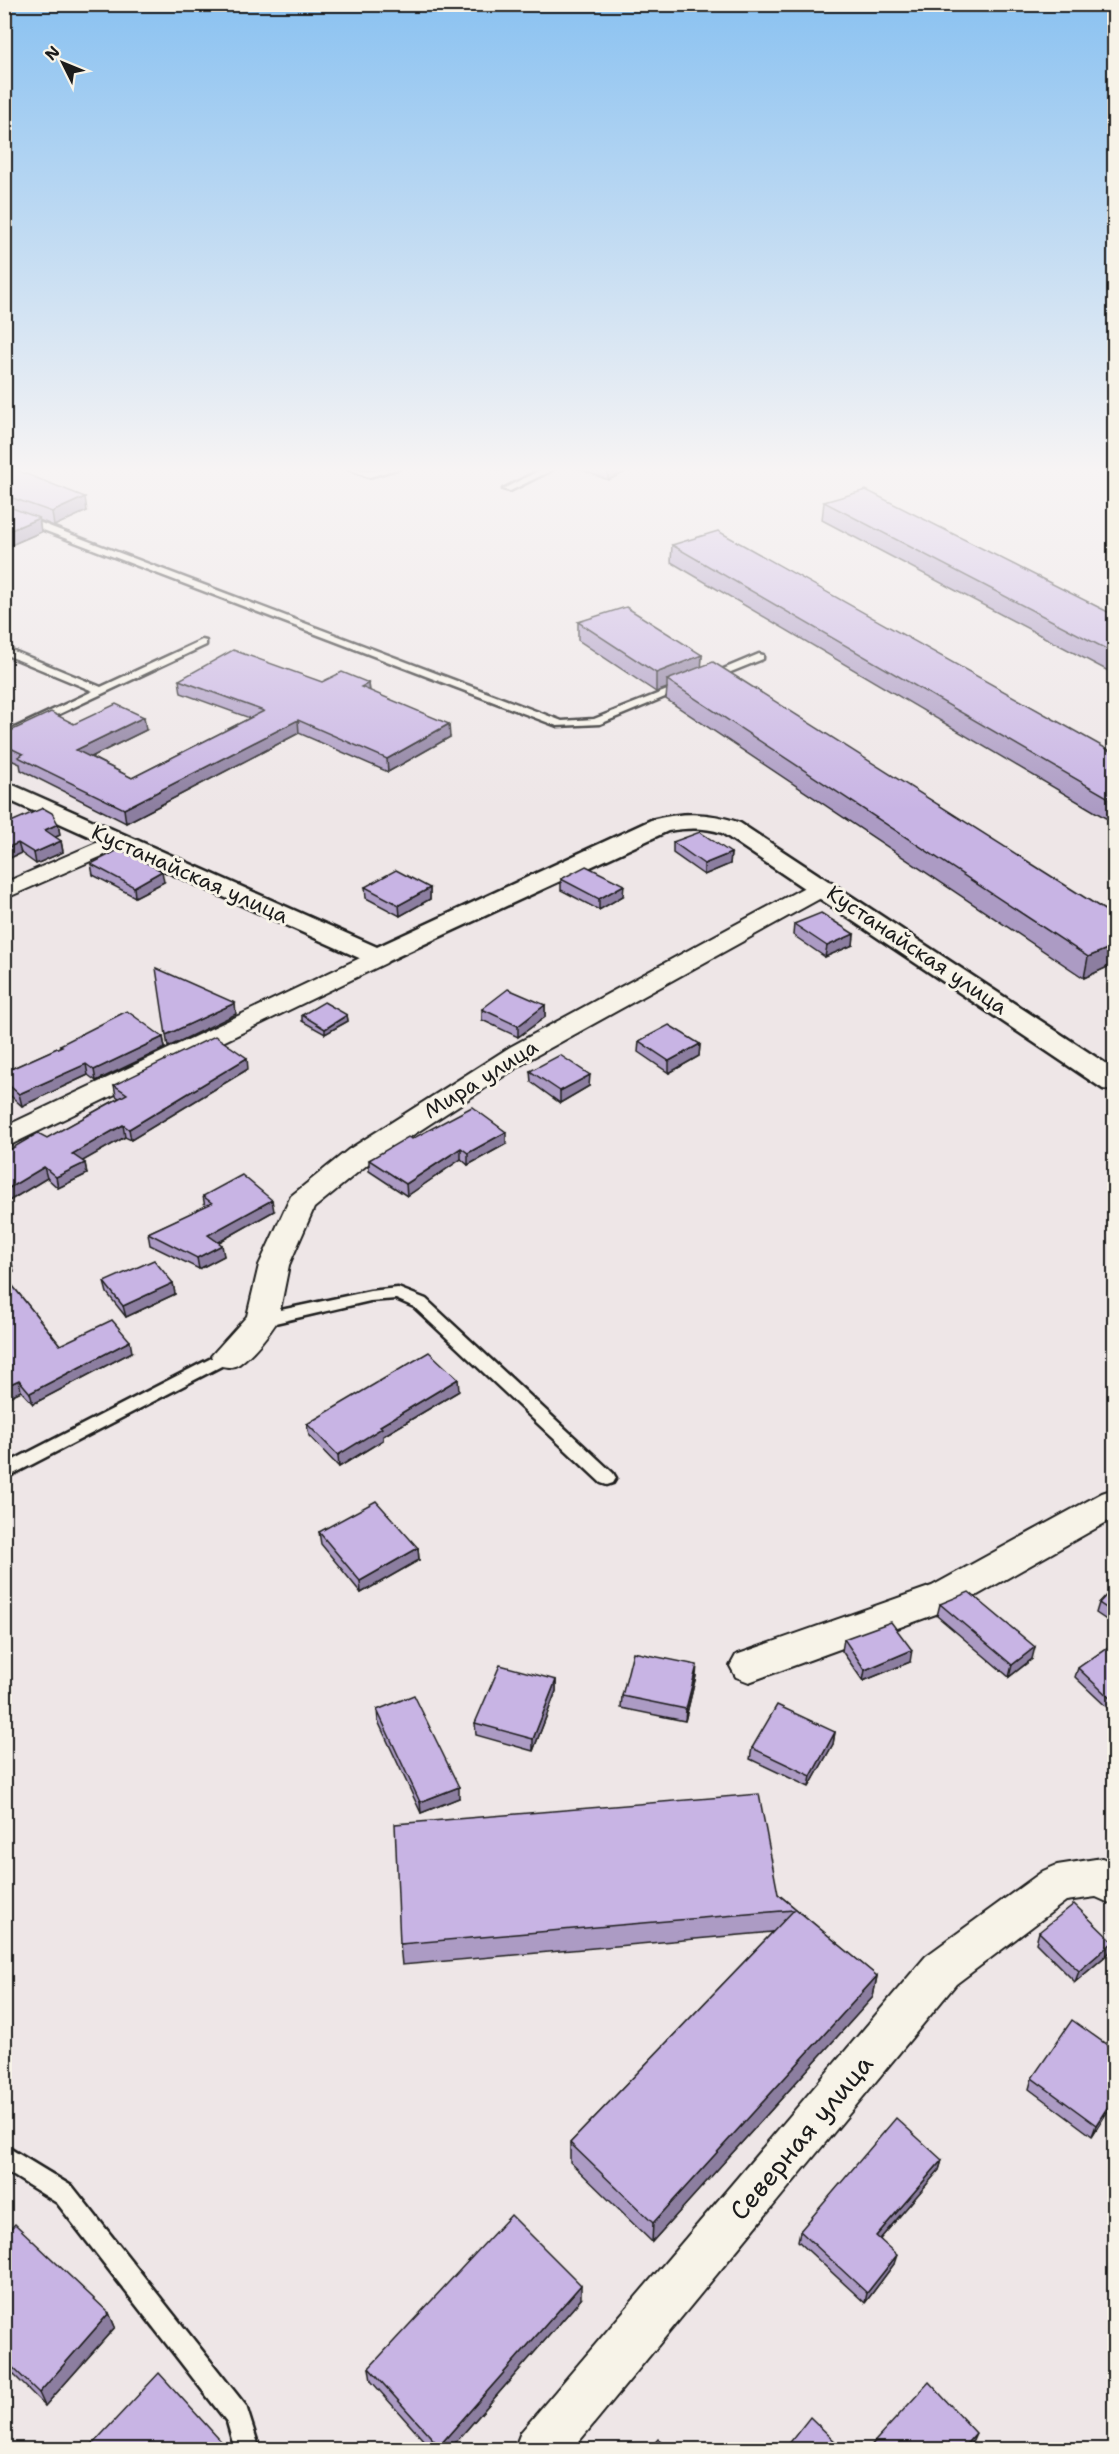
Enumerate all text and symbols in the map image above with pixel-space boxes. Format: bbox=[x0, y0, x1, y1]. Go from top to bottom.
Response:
north arrow bbox=[33, 33, 93, 93]
text: N bbox=[40, 41, 64, 65]
street label: Кустанайская улица bbox=[87, 818, 293, 930]
street label: Кустанайская улица bbox=[821, 879, 1013, 1021]
street label: Мира улица bbox=[419, 1033, 543, 1125]
street label: Северная улица bbox=[721, 2047, 881, 2227]

